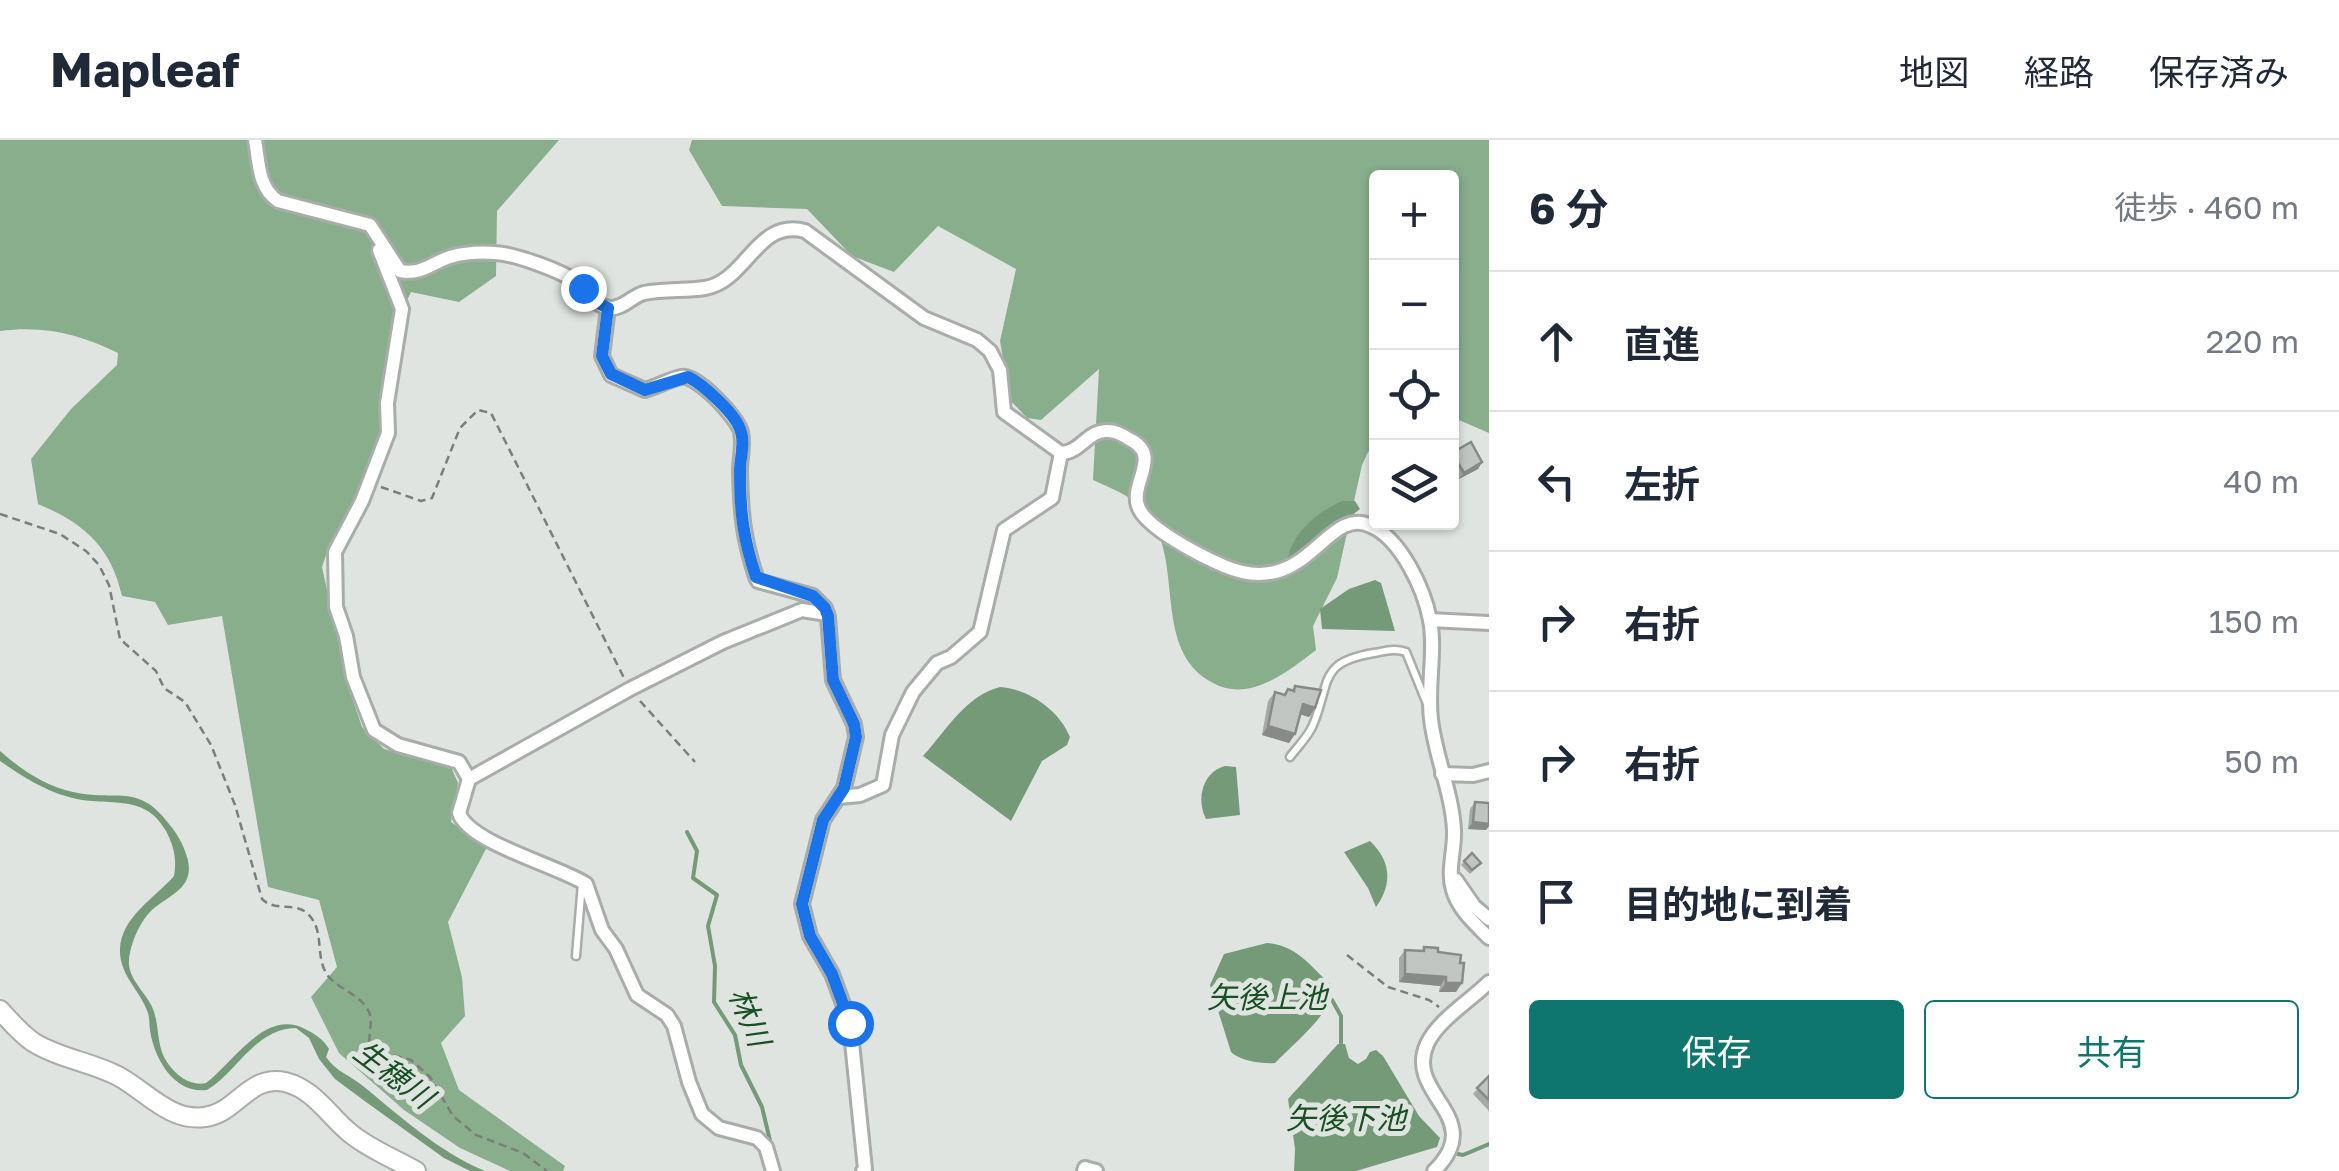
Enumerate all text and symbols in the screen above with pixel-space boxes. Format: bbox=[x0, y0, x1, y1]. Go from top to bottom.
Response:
text: Mapleaf bbox=[50, 40, 240, 98]
text: 地図 bbox=[1899, 51, 1969, 93]
text: 経路 bbox=[2024, 51, 2094, 93]
text: 保存済み bbox=[2149, 51, 2289, 93]
map controls bbox=[1369, 170, 1459, 530]
button: + bbox=[1369, 170, 1459, 260]
text: 6 分 bbox=[1529, 183, 1608, 233]
text: 徒歩 · 460 m bbox=[2114, 188, 2299, 226]
button: − bbox=[1369, 260, 1459, 350]
route end bbox=[561, 266, 607, 312]
icon: ahead bbox=[1529, 314, 1584, 369]
text: 直進 bbox=[1624, 321, 1700, 366]
text: 220 m bbox=[2206, 322, 2299, 360]
button: locate bbox=[1369, 350, 1459, 440]
button: layers bbox=[1369, 440, 1459, 530]
icon: left bbox=[1529, 454, 1584, 509]
text: 左折 bbox=[1624, 461, 1700, 506]
text: 40 m bbox=[2223, 462, 2299, 500]
icon: right bbox=[1529, 594, 1584, 649]
text: 右折 bbox=[1624, 601, 1700, 646]
text: 150 m bbox=[2209, 602, 2299, 640]
icon: right bbox=[1529, 734, 1584, 789]
text: 右折 bbox=[1624, 741, 1700, 786]
text: 50 m bbox=[2224, 742, 2299, 780]
icon: arrive bbox=[1529, 874, 1584, 929]
text: 目的地に到着 bbox=[1624, 881, 1852, 926]
water label: 矢後上池 bbox=[1207, 979, 1330, 1015]
water label: 林川 bbox=[722, 982, 779, 1054]
button: 保存 bbox=[1529, 1000, 1904, 1099]
button: 共有 bbox=[1924, 1000, 2299, 1099]
route start bbox=[828, 1001, 874, 1047]
water label: 生穂川 bbox=[347, 1033, 443, 1117]
water label: 矢後下池 bbox=[1286, 1100, 1409, 1136]

